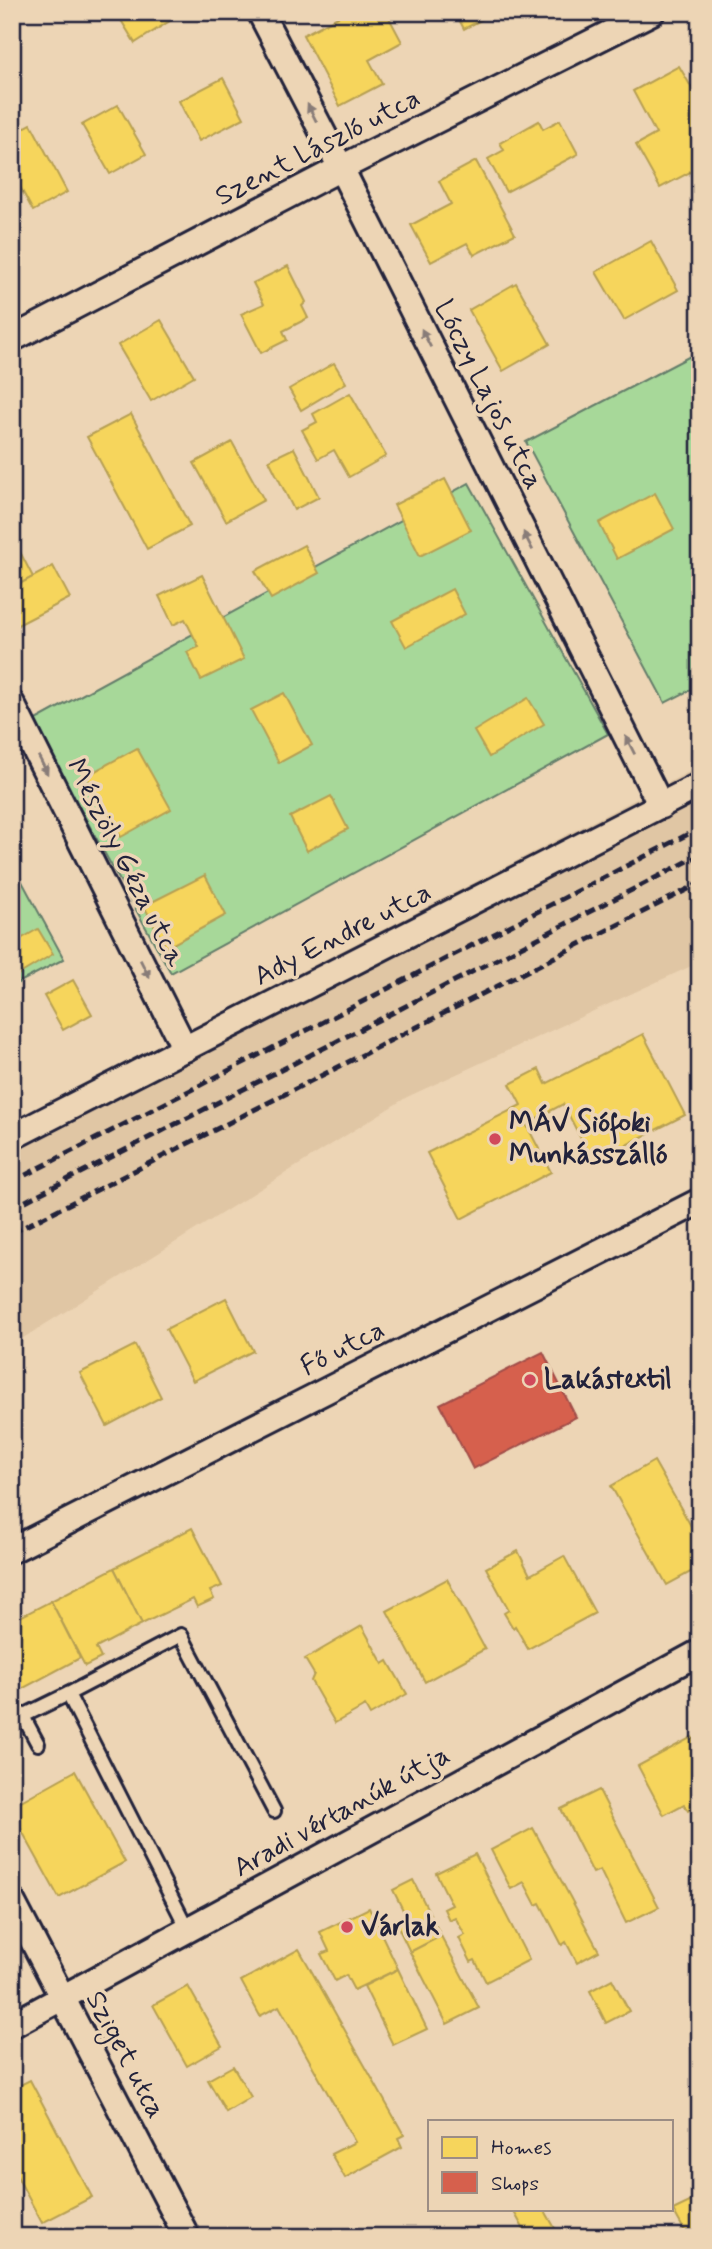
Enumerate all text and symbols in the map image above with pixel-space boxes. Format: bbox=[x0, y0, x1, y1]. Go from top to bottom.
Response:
street label: Szent László utca bbox=[209, 80, 427, 216]
one-way arrow bbox=[307, 103, 318, 123]
street label: Lóczy Lajos utca bbox=[424, 294, 552, 496]
one-way arrow bbox=[421, 328, 432, 348]
one-way arrow bbox=[523, 531, 534, 551]
one-way arrow bbox=[625, 735, 636, 755]
street label: Mészöly Géza utca bbox=[57, 753, 193, 973]
one-way arrow bbox=[36, 756, 48, 776]
street label: Ady Endre utca bbox=[248, 874, 438, 996]
one-way arrow bbox=[140, 959, 151, 979]
place label: MÁV Siófoki Munkásszálló bbox=[509, 1103, 668, 1174]
marker: MÁV Siófoki Munkásszálló bbox=[487, 1131, 503, 1147]
street label: Fő utca bbox=[295, 1312, 391, 1386]
place label: Lakástextil bbox=[544, 1362, 672, 1399]
marker: Lakástextil bbox=[522, 1372, 538, 1388]
street label: Aradi vértanúk útja bbox=[227, 1737, 457, 1887]
place label: Várlak bbox=[361, 1909, 439, 1946]
marker: Várlak bbox=[339, 1919, 355, 1935]
street label: Sziget utca bbox=[74, 1985, 174, 2126]
legend bbox=[428, 2120, 674, 2210]
text: Homes bbox=[491, 2134, 551, 2162]
text: Shops bbox=[491, 2170, 539, 2198]

